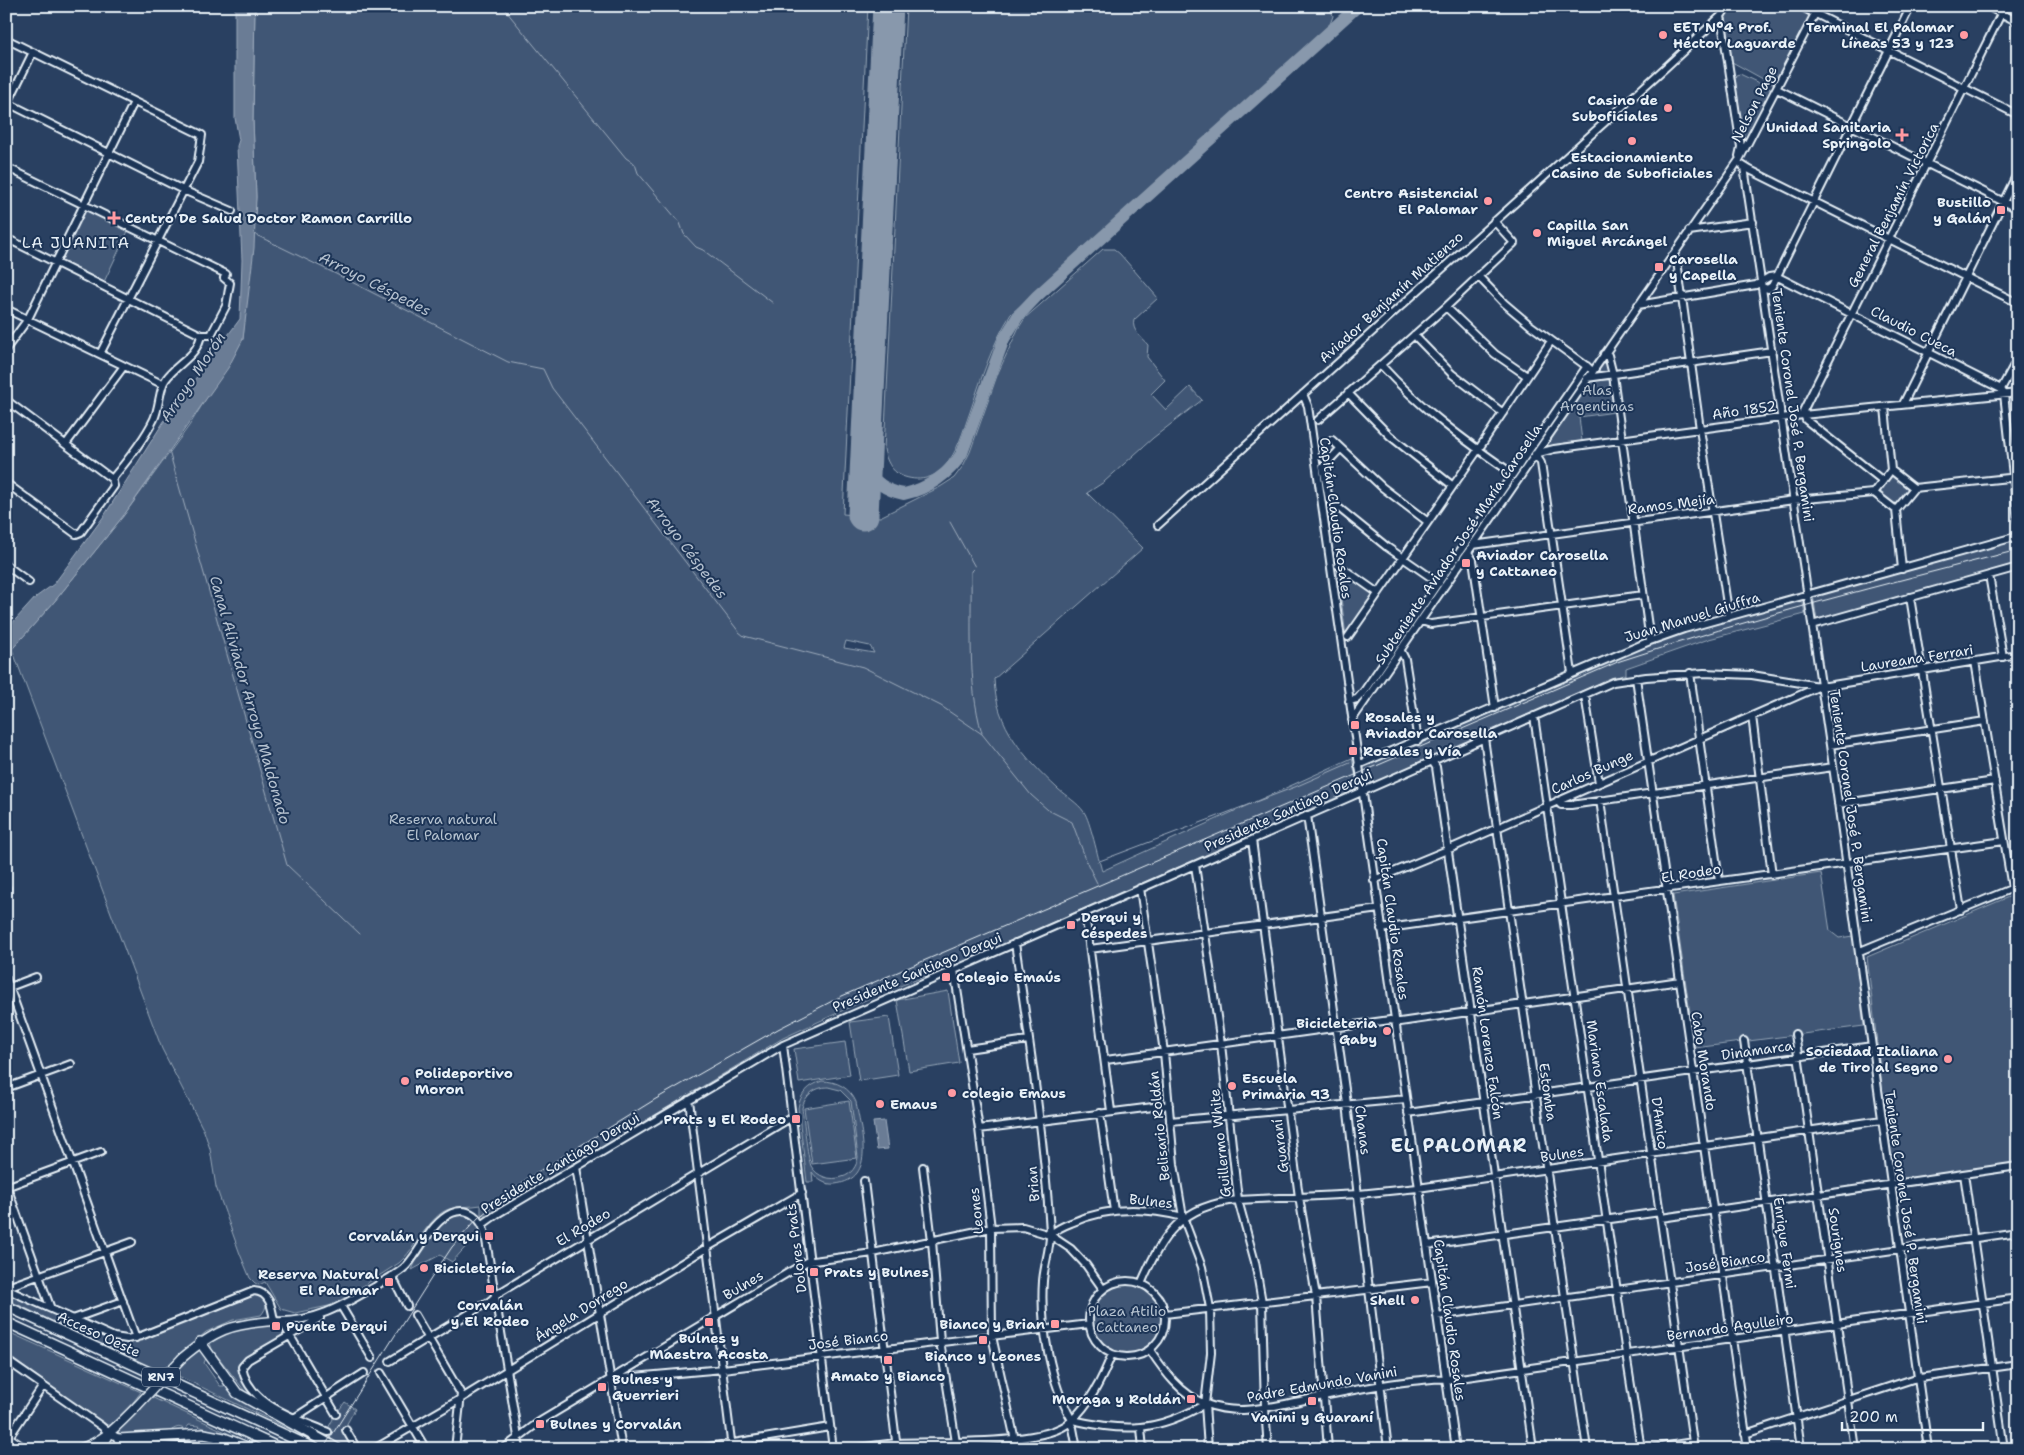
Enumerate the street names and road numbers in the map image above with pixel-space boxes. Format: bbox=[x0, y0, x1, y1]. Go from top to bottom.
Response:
street label: Nelson Page bbox=[1727, 63, 1781, 145]
street label: General Benjamín Victorica bbox=[1843, 119, 1943, 291]
street label: Aviador Benjamín Matienzo bbox=[1315, 227, 1467, 367]
street label: Teniente Coronel José P. Bergamini bbox=[1768, 287, 1818, 523]
street label: Claudio Cueca bbox=[1868, 302, 1960, 361]
street label: Año 1852 bbox=[1711, 397, 1777, 423]
street label: Subteniente Aviador José María Carosella bbox=[1371, 420, 1546, 668]
street label: Capitán Claudio Rosales bbox=[1316, 436, 1356, 600]
street label: Ramos Mejía bbox=[1627, 490, 1716, 518]
street label: Juan Manuel Giuffra bbox=[1622, 588, 1762, 646]
street label: Laureana Ferrari bbox=[1859, 640, 1975, 676]
street label: Teniente Coronel José P. Bergamini bbox=[1826, 688, 1876, 924]
street label: Carlos Bunge bbox=[1548, 746, 1636, 798]
street label: Presidente Santiago Derqui bbox=[1201, 765, 1375, 855]
street label: Capitán Claudio Rosales bbox=[1373, 837, 1413, 1001]
street label: El Rodeo bbox=[1660, 859, 1722, 887]
street label: Presidente Santiago Derqui bbox=[830, 928, 1004, 1016]
street label: Ramón Lorenzo Falcón bbox=[1468, 965, 1508, 1121]
street label: Cabo Morando bbox=[1687, 1010, 1721, 1112]
street label: Mariano Escalada bbox=[1583, 1019, 1618, 1144]
street label: Dinamarca bbox=[1720, 1036, 1794, 1064]
street label: Estomba bbox=[1535, 1062, 1561, 1122]
street label: Belisario Roldán bbox=[1144, 1070, 1174, 1182]
street label: Guillermo White bbox=[1205, 1088, 1235, 1198]
street label: Teniente Coronel José P. Bergamini bbox=[1881, 1089, 1931, 1325]
street label: D'Amico bbox=[1647, 1096, 1673, 1150]
street label: Chanas bbox=[1351, 1104, 1375, 1156]
street label: Presidente Santiago Derqui bbox=[477, 1108, 643, 1218]
street label: Guaraní bbox=[1268, 1118, 1292, 1174]
street label: Bulnes bbox=[1539, 1142, 1585, 1166]
street label: Brian bbox=[1022, 1165, 1044, 1202]
street label: Leones bbox=[965, 1187, 987, 1235]
street label: Bulnes bbox=[1128, 1190, 1174, 1212]
street label: Enrique Fermi bbox=[1770, 1196, 1800, 1290]
street label: Dolores Prats bbox=[782, 1202, 810, 1294]
street label: El Rodeo bbox=[553, 1204, 613, 1250]
street label: Sourignes bbox=[1825, 1206, 1851, 1274]
street label: Capitán Claudio Rosales bbox=[1430, 1238, 1470, 1402]
street label: José Bianco bbox=[1684, 1247, 1766, 1277]
street label: Bulnes bbox=[720, 1266, 766, 1304]
street label: Ángela Dorrego bbox=[531, 1274, 631, 1346]
street label: Acceso Oeste bbox=[55, 1307, 143, 1361]
street label: Bernardo Agulleiro bbox=[1665, 1309, 1795, 1345]
street label: José Bianco bbox=[807, 1326, 889, 1354]
street label: Padre Edmundo Vanini bbox=[1245, 1362, 1399, 1406]
road number: RN7 bbox=[142, 1368, 180, 1386]

